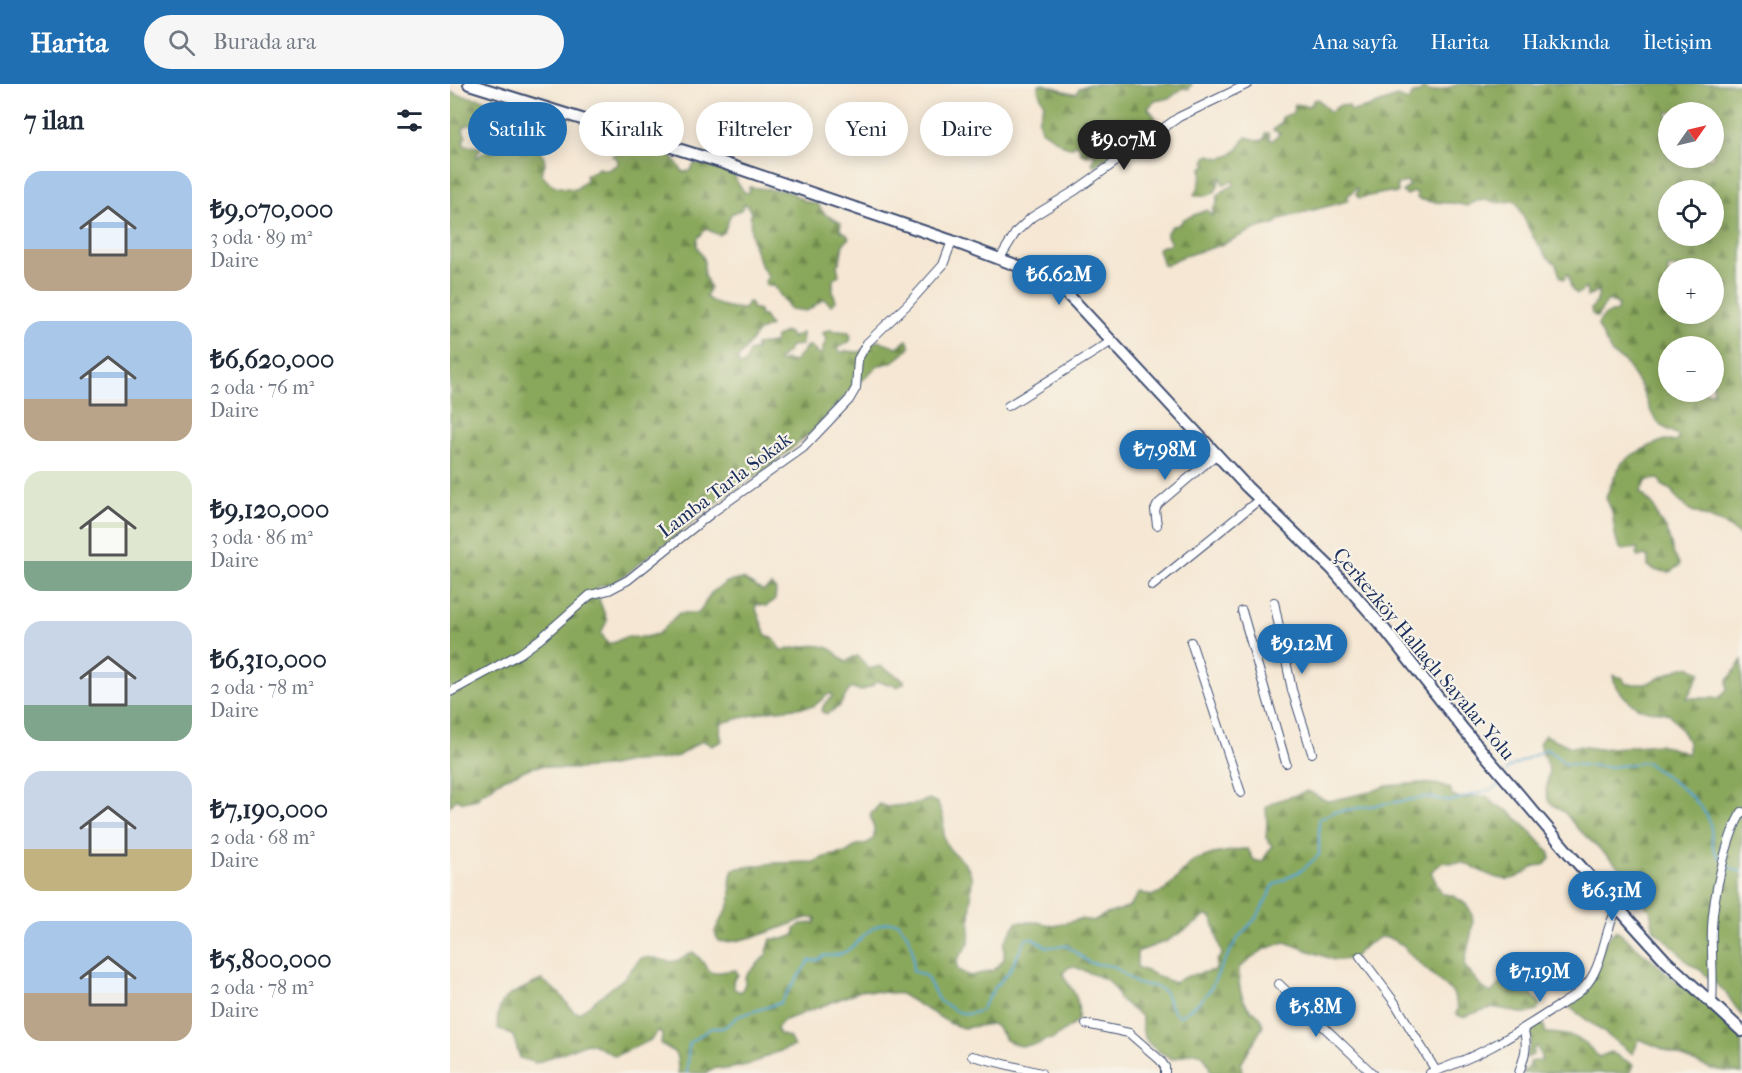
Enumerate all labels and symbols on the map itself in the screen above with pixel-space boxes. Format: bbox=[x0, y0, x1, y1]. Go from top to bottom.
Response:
north arrow bbox=[1658, 102, 1724, 168]
pin: ₺9.07M bbox=[1075, 120, 1173, 171]
pin: ₺6.62M bbox=[1010, 255, 1108, 306]
street label: Lamba Tarla Sokak bbox=[654, 427, 797, 542]
pin: ₺7.98M bbox=[1116, 430, 1214, 481]
street label: Çerkezköy Hallaçlı Sayalar Yolu bbox=[1328, 543, 1520, 766]
pin: ₺9.12M bbox=[1253, 624, 1351, 675]
pin: ₺6.31M bbox=[1563, 871, 1661, 922]
pin: ₺7.19M bbox=[1491, 952, 1589, 1003]
pin: ₺5.8M bbox=[1274, 987, 1358, 1038]

